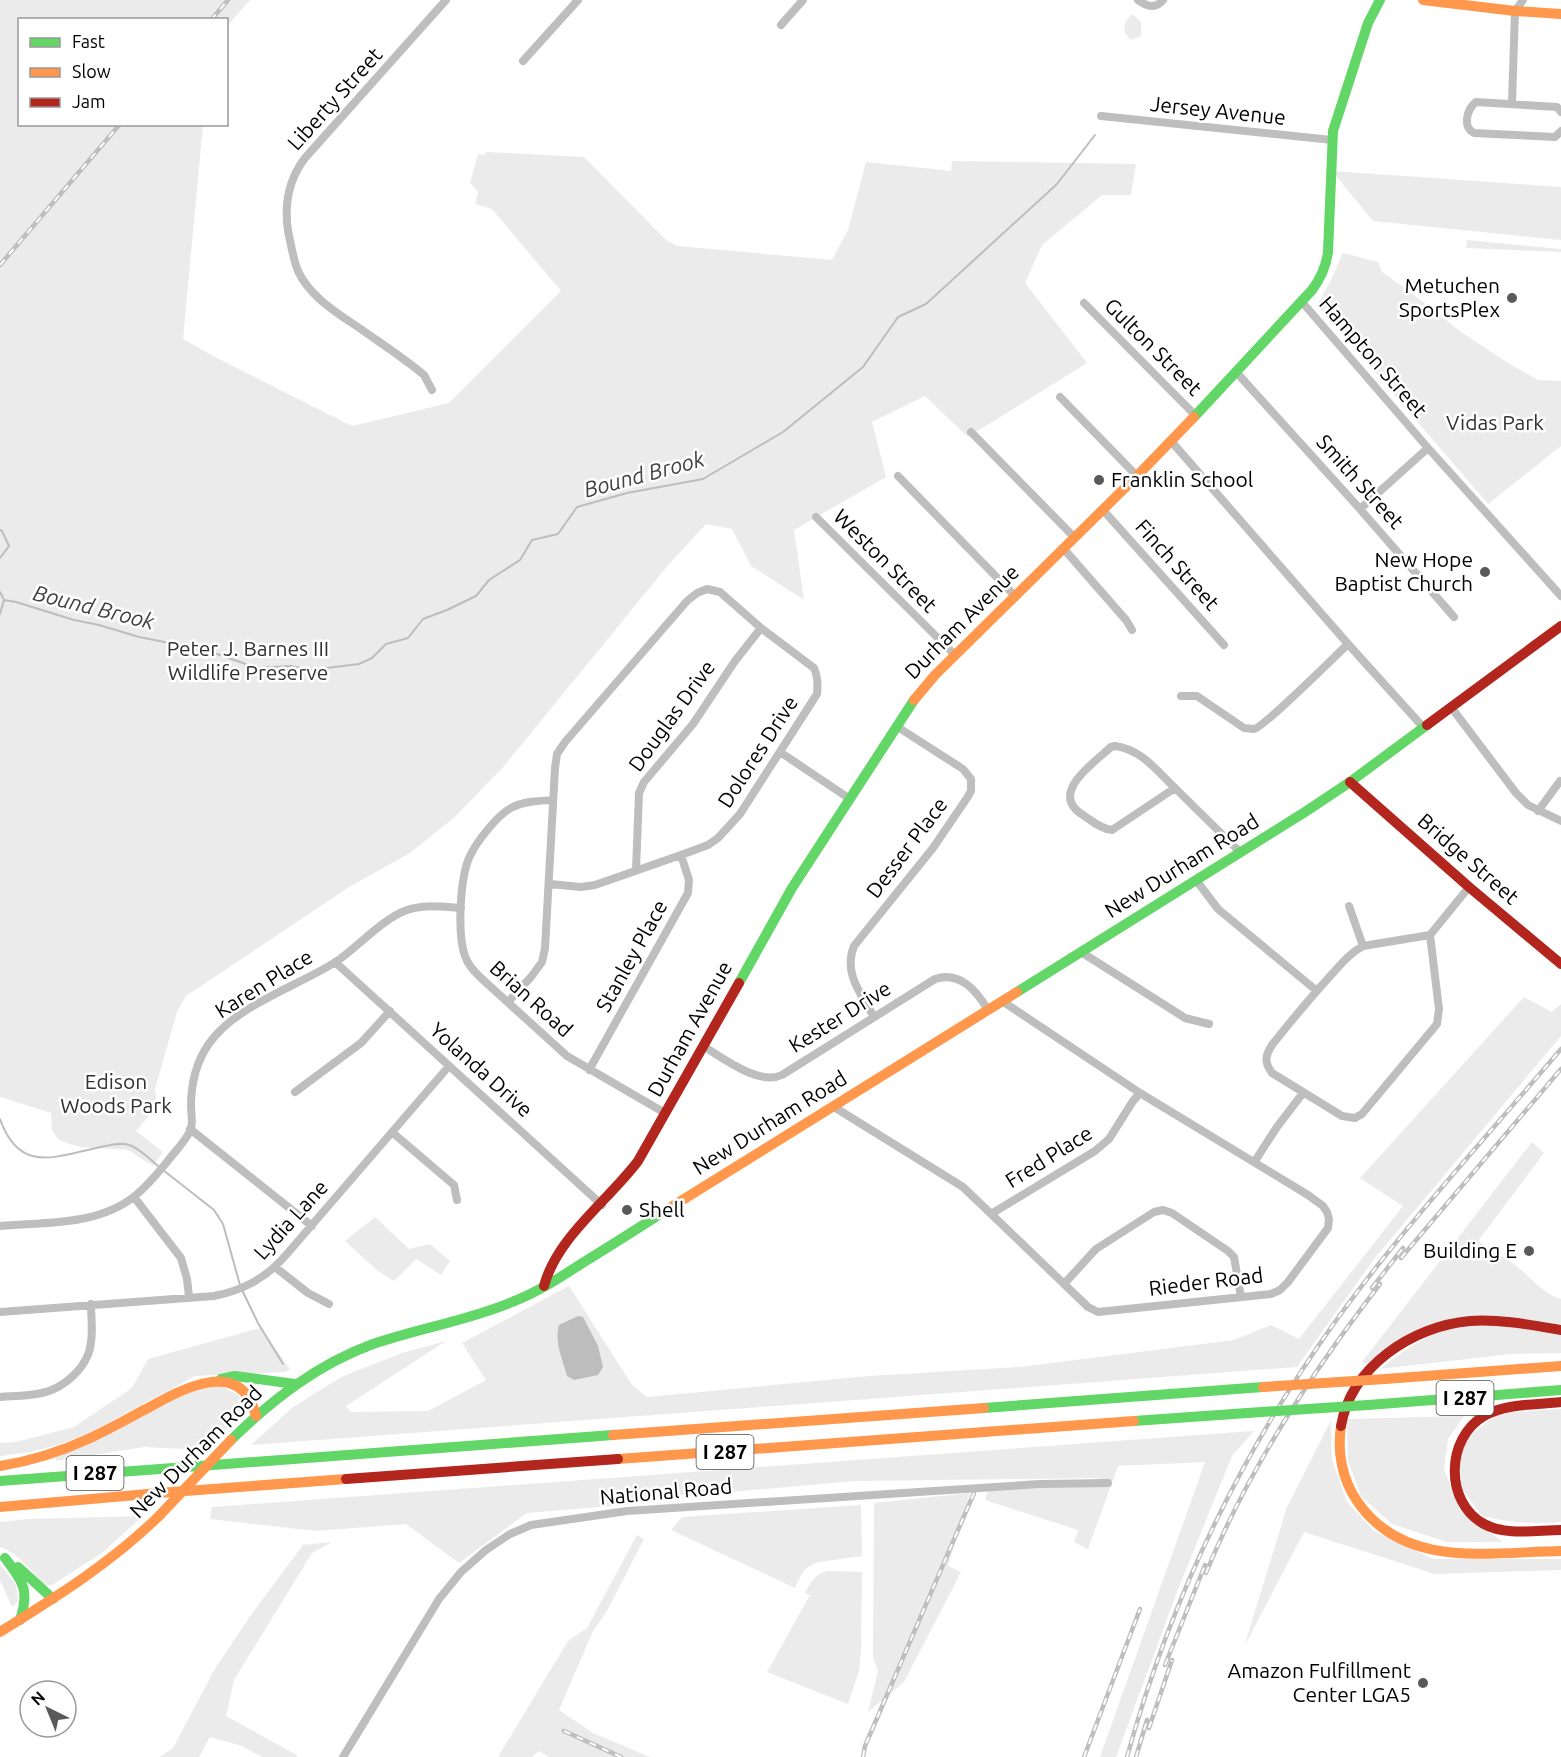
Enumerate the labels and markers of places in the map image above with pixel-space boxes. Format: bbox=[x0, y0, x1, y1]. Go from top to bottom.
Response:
place label: Metuchen SportsPlex bbox=[1399, 273, 1500, 321]
marker: Metuchen SportsPlex bbox=[1505, 291, 1519, 305]
place label: Franklin School bbox=[1111, 467, 1253, 491]
marker: Franklin School bbox=[1092, 473, 1106, 487]
place label: New Hope Baptist Church bbox=[1335, 547, 1473, 595]
marker: New Hope Baptist Church bbox=[1478, 565, 1492, 579]
place label: Shell bbox=[639, 1197, 685, 1221]
marker: Shell bbox=[620, 1203, 634, 1217]
place label: Building E bbox=[1423, 1238, 1517, 1262]
marker: Building E bbox=[1522, 1244, 1536, 1258]
place label: Amazon Fulfillment Center LGA5 bbox=[1228, 1658, 1411, 1706]
marker: Amazon Fulfillment Center LGA5 bbox=[1416, 1676, 1430, 1690]

